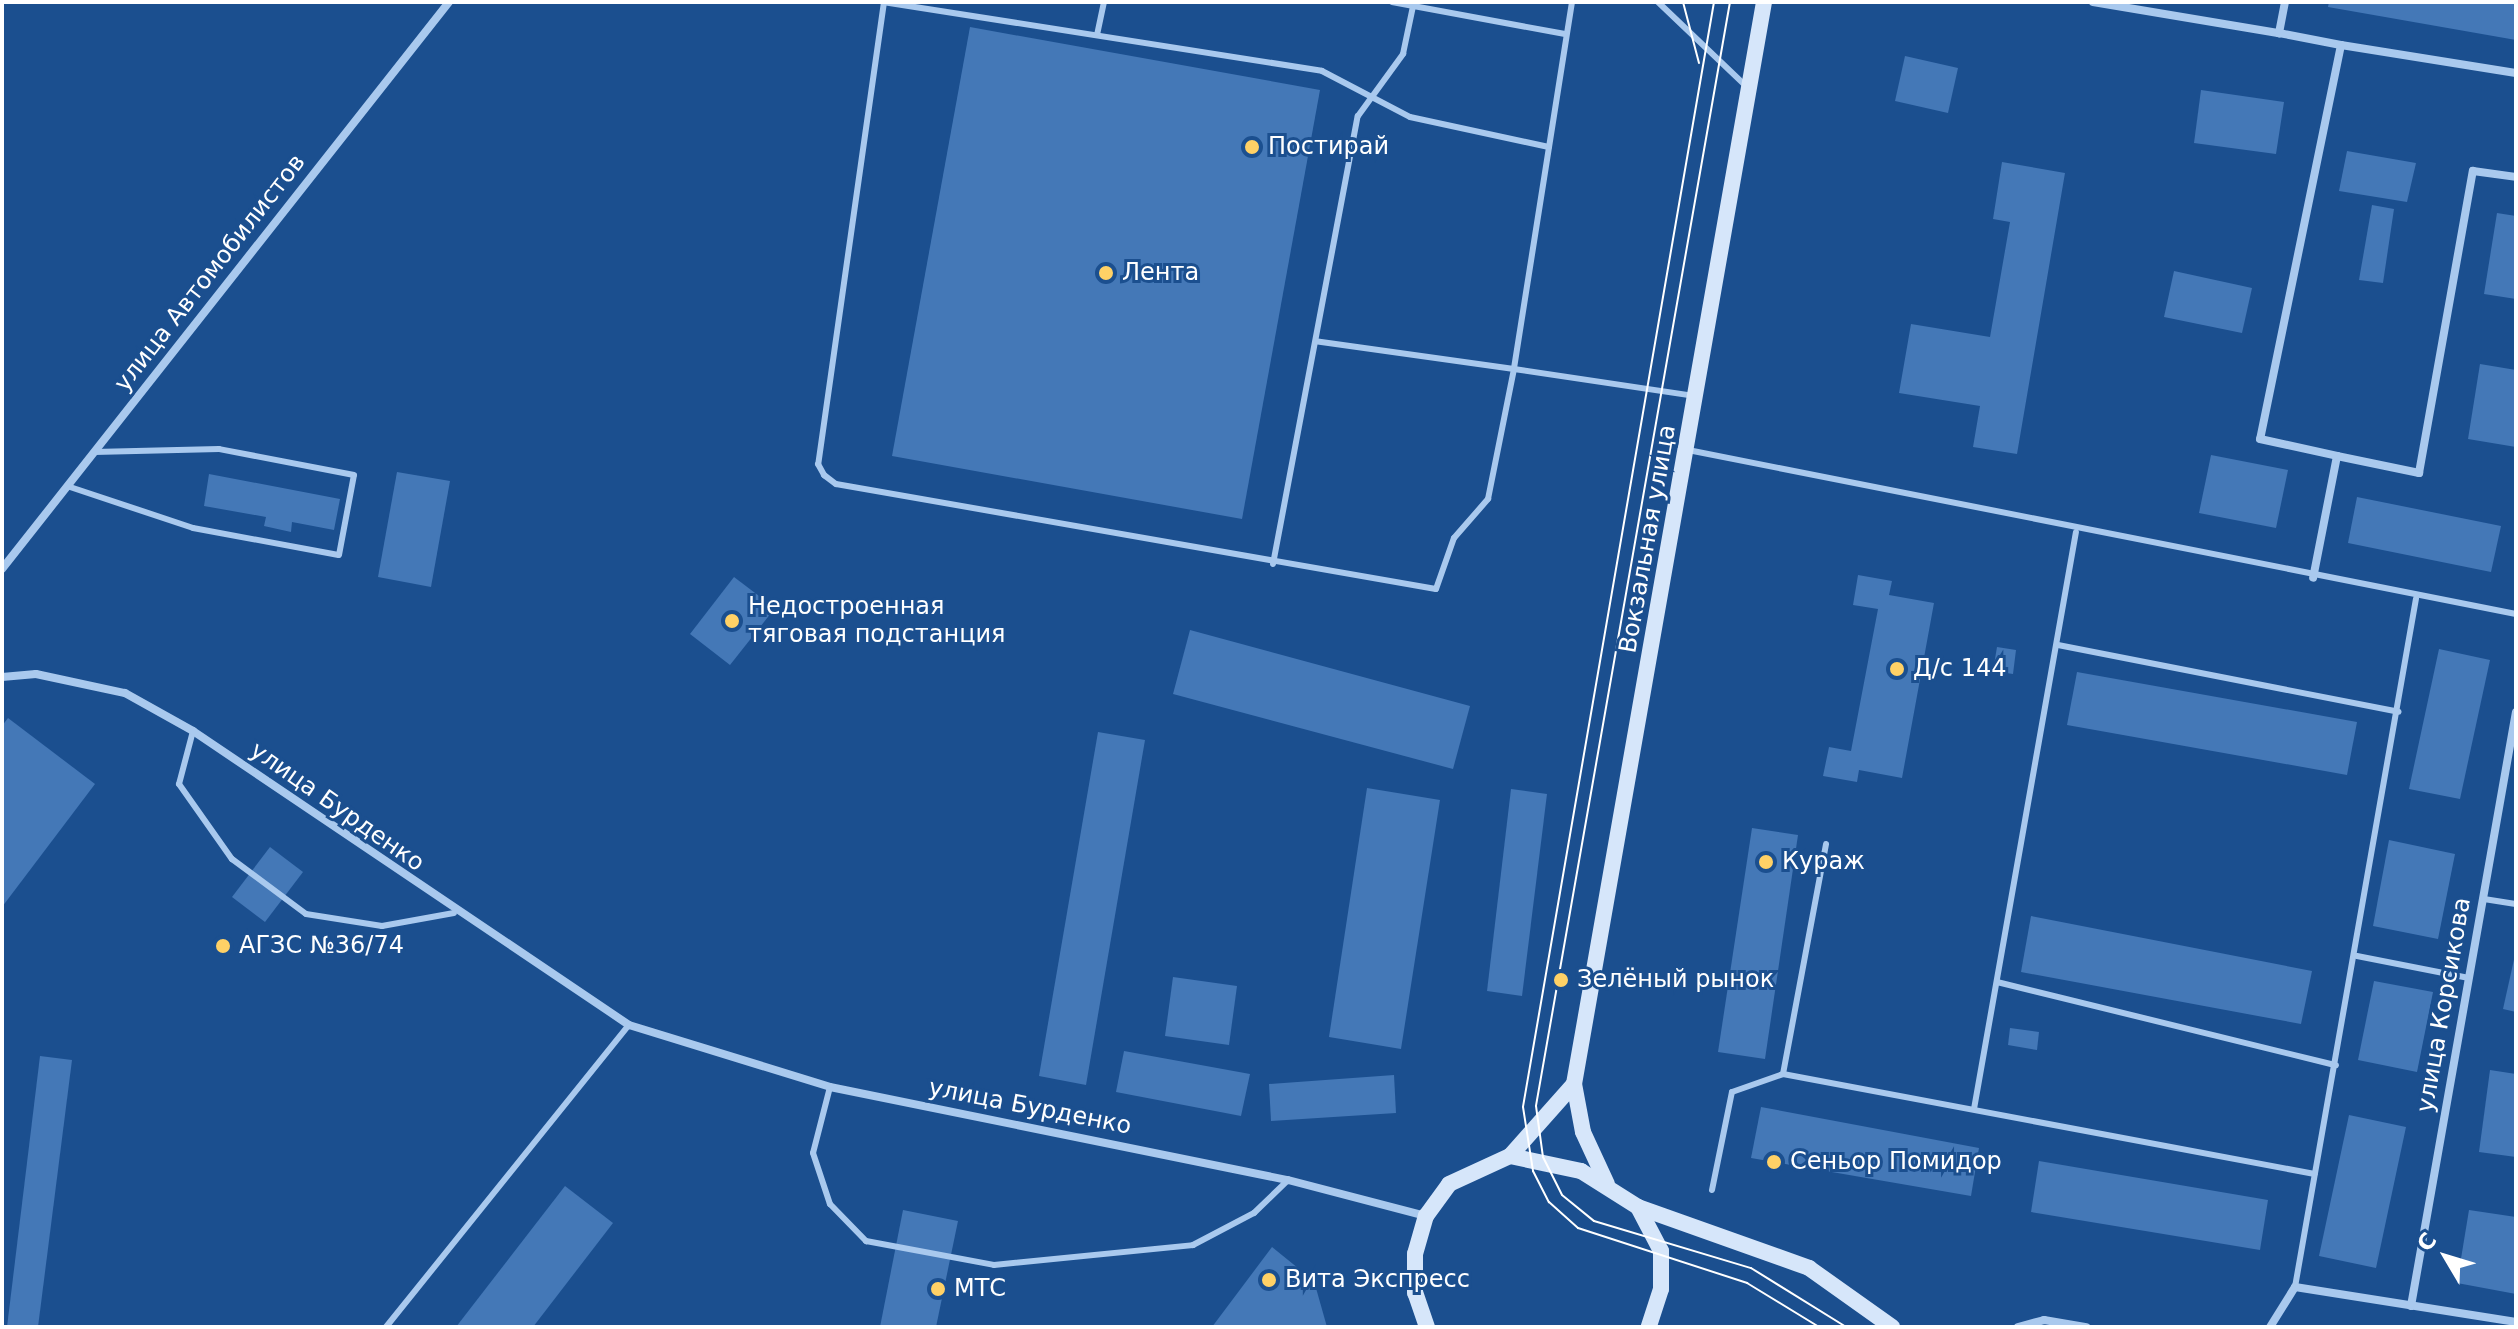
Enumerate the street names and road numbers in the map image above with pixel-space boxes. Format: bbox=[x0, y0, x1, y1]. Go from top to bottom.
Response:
street label: улица Автомобилистов bbox=[108, 149, 312, 397]
street label: Вокзальная улица bbox=[1614, 423, 1682, 655]
street label: улица Бурденко bbox=[244, 736, 430, 878]
street label: улица Корсикова bbox=[2411, 895, 2477, 1115]
street label: улица Бурденко bbox=[926, 1073, 1134, 1141]

